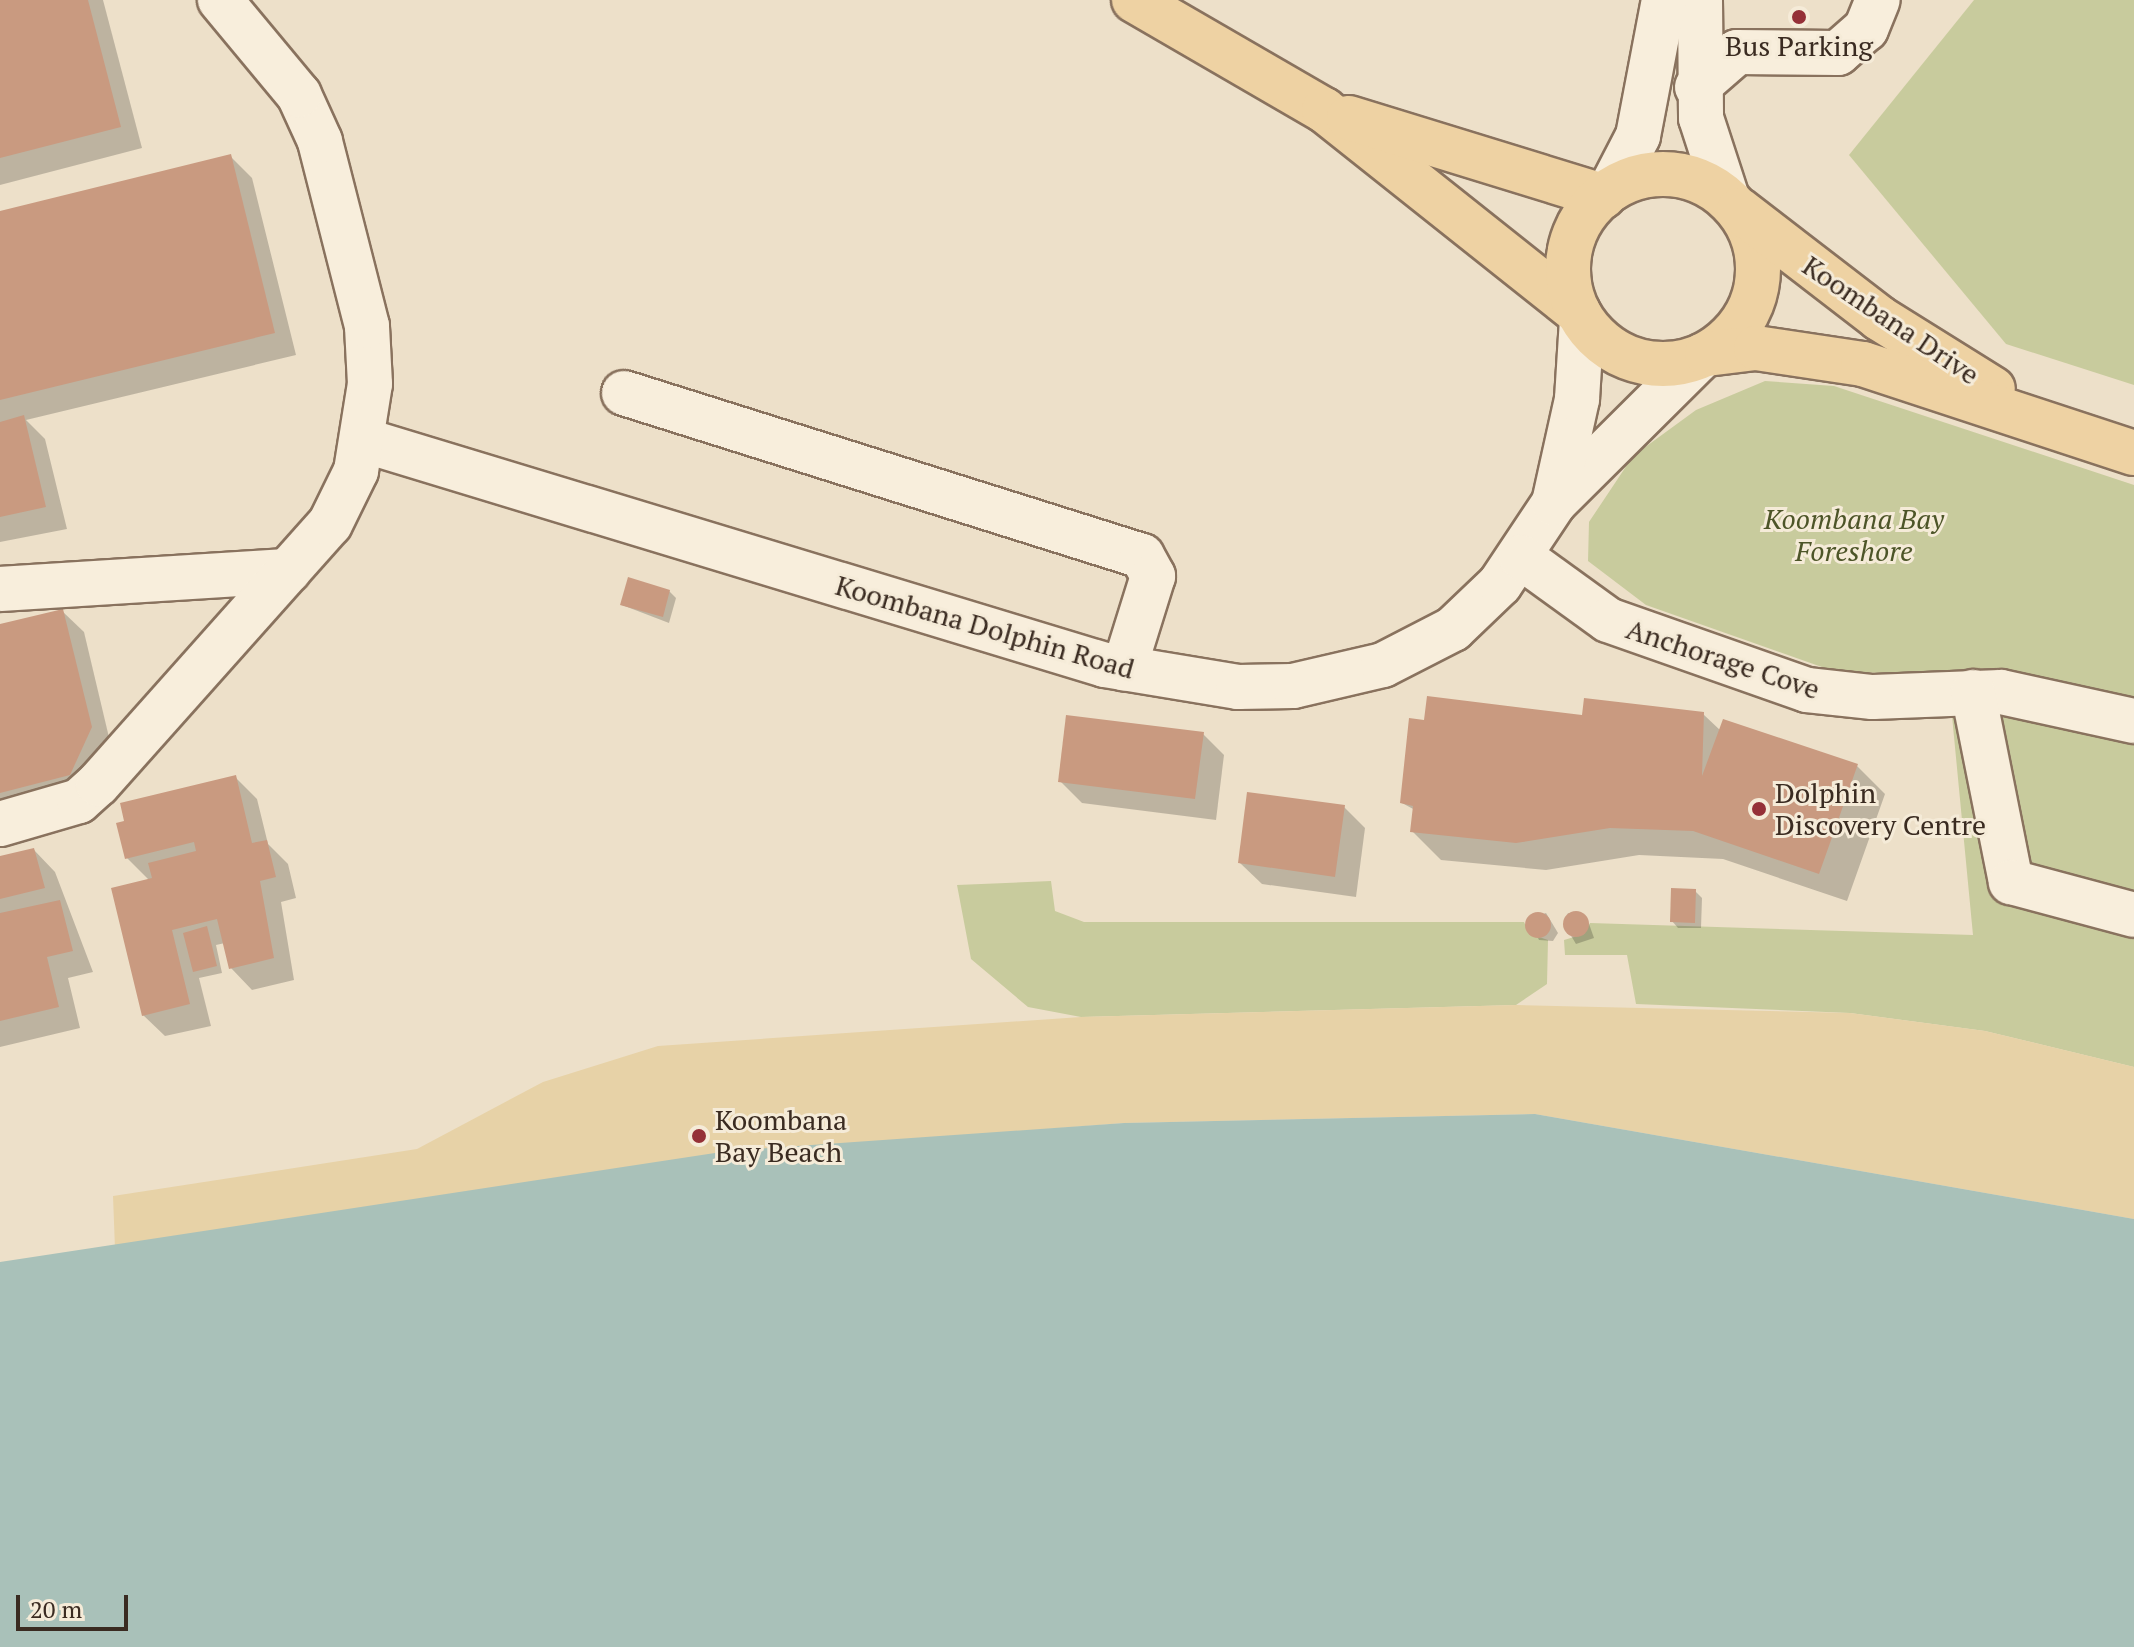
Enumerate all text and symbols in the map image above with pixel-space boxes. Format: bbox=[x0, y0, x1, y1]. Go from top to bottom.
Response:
marker: Bus Parking bbox=[1790, 8, 1808, 26]
place label: Bus Parking bbox=[1725, 29, 1873, 63]
street label: Koombana Drive bbox=[1796, 249, 1986, 391]
park label: Koombana Bay Foreshore bbox=[1764, 502, 1944, 568]
street label: Koombana Dolphin Road bbox=[832, 568, 1138, 686]
street label: Anchorage Cove bbox=[1622, 612, 1824, 706]
place label: Dolphin Discovery Centre bbox=[1775, 776, 1986, 842]
marker: Dolphin Discovery Centre bbox=[1750, 800, 1768, 818]
place label: Koombana Bay Beach bbox=[715, 1103, 847, 1169]
marker: Koombana Bay Beach bbox=[690, 1127, 708, 1145]
scale bar bbox=[20, 1579, 132, 1629]
text: 20 m bbox=[30, 1593, 82, 1625]

